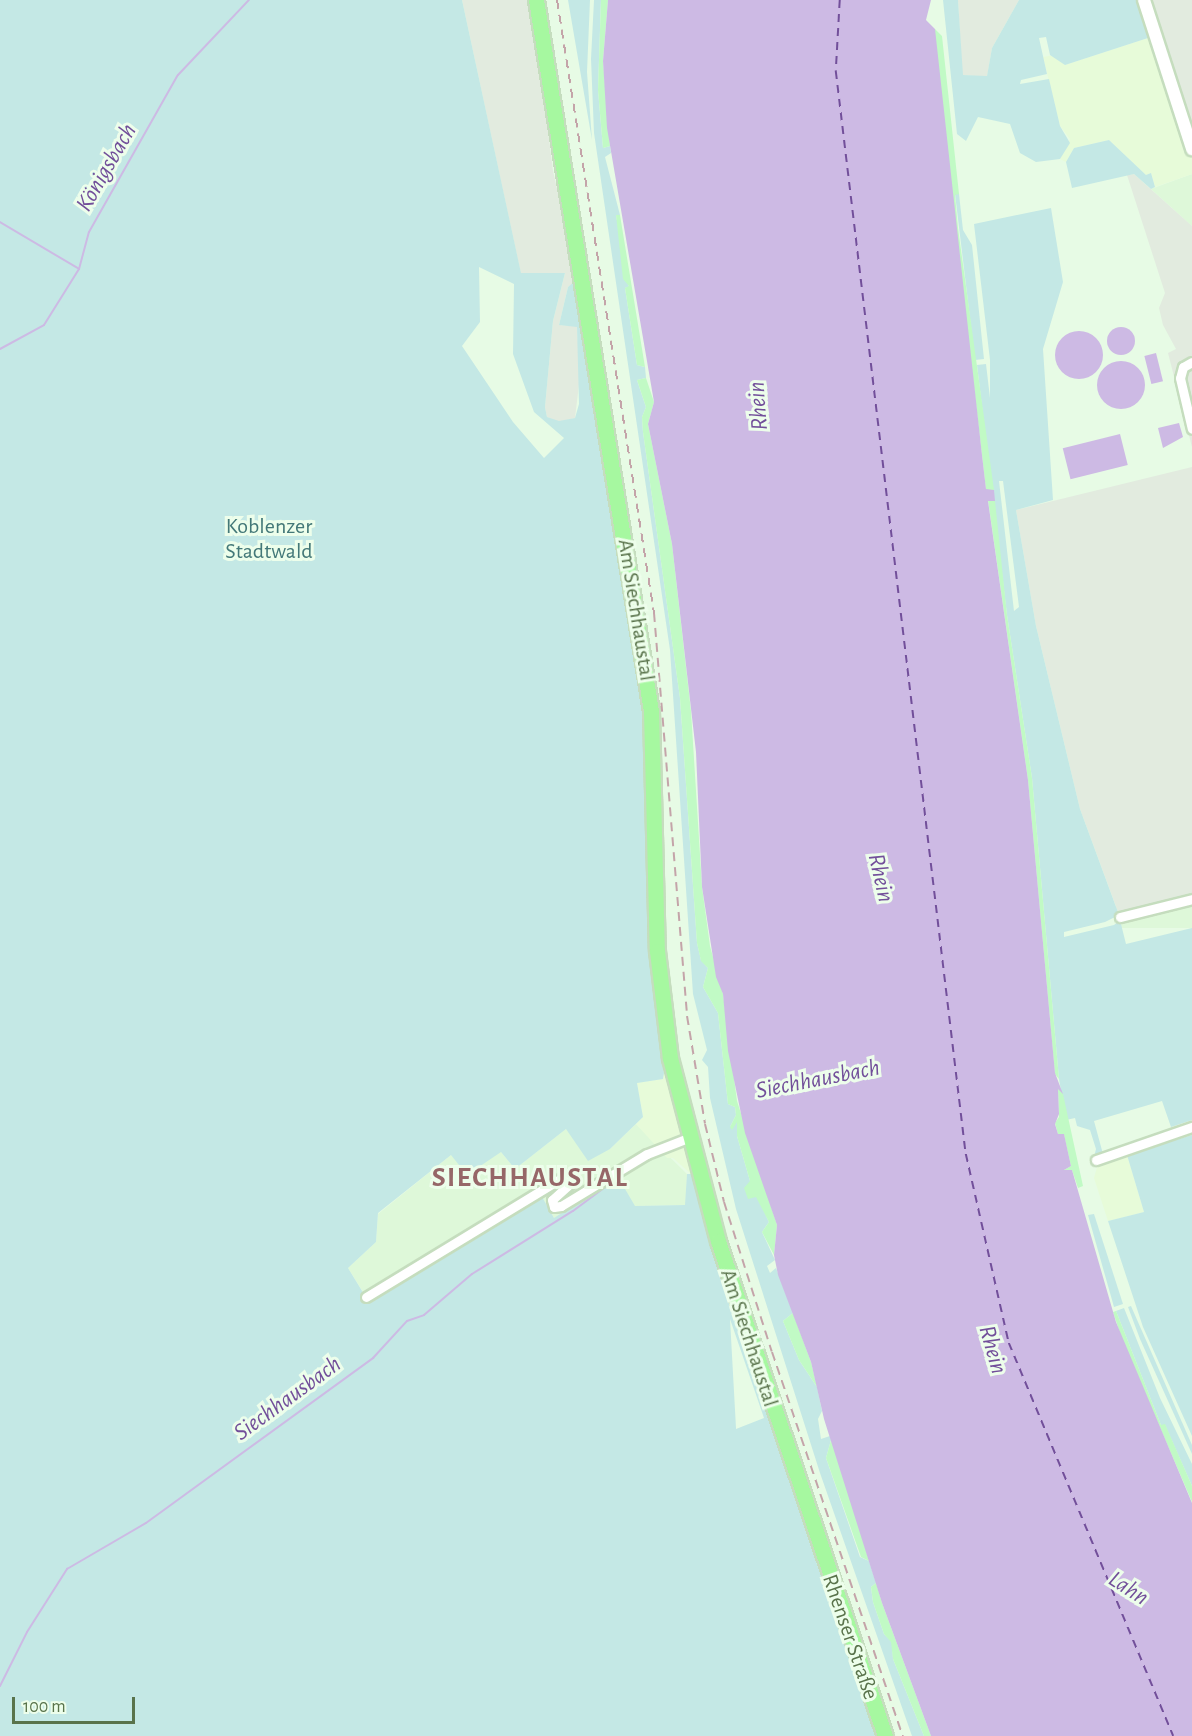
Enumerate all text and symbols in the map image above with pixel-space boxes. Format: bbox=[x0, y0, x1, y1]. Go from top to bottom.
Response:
water label: Königsbach bbox=[70, 119, 144, 217]
water label: Rhein bbox=[743, 380, 775, 432]
park label: Koblenzer Stadtwald bbox=[225, 513, 313, 564]
street label: Am Siechhaustal bbox=[612, 537, 660, 683]
water label: Rhein bbox=[860, 851, 900, 905]
water label: Siechhausbach bbox=[754, 1054, 882, 1106]
district label: SIECHHAUSTAL bbox=[432, 1161, 628, 1195]
street label: Am Siechhaustal bbox=[714, 1266, 784, 1410]
water label: Rhein bbox=[971, 1322, 1013, 1378]
water label: Siechhausbach bbox=[229, 1350, 347, 1448]
water label: Lahn bbox=[1102, 1565, 1154, 1613]
street label: Rhenser Straße bbox=[816, 1571, 884, 1703]
scale bar bbox=[15, 1685, 138, 1723]
text: 100 m bbox=[23, 1698, 66, 1716]

